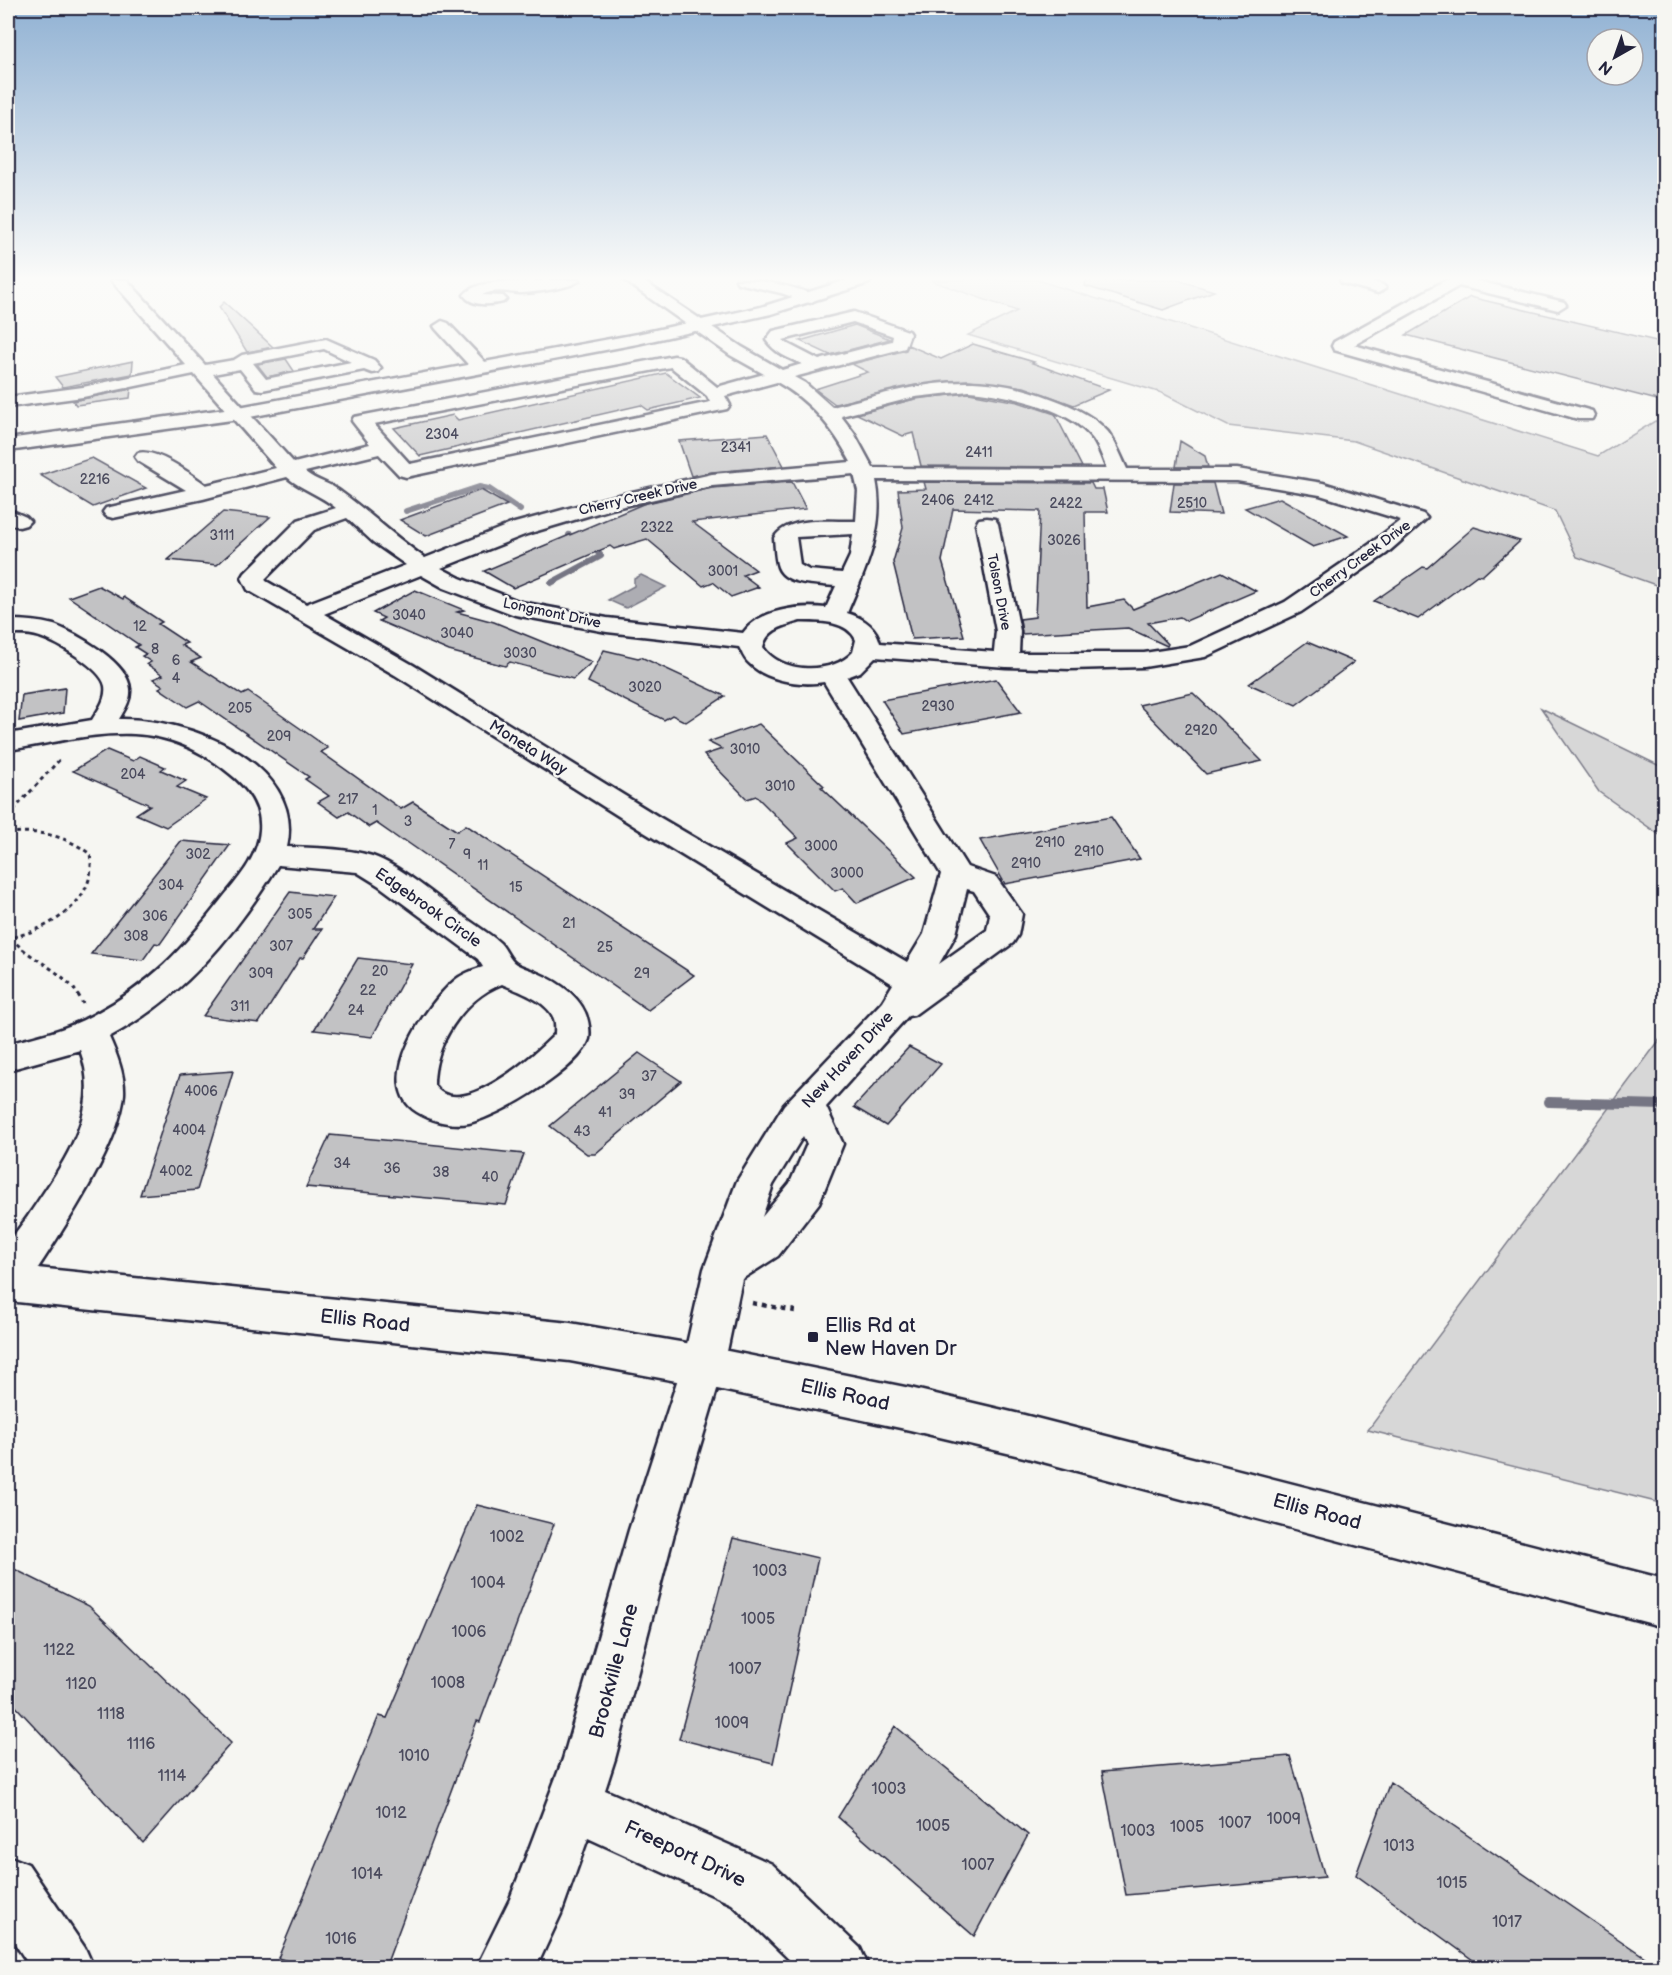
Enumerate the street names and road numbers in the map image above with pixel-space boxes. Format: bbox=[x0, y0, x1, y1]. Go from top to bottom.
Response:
street label: Cherry Creek Drive bbox=[577, 475, 699, 519]
street label: Cherry Creek Drive bbox=[1306, 517, 1414, 601]
street label: Tolson Drive bbox=[983, 552, 1015, 632]
street label: Longmont Drive bbox=[501, 594, 603, 632]
street label: Moneta Way bbox=[485, 716, 571, 780]
street label: Edgebrook Circle bbox=[371, 864, 485, 952]
street label: New Haven Drive bbox=[798, 1007, 898, 1112]
street label: Ellis Road bbox=[319, 1304, 411, 1338]
street label: Ellis Road bbox=[798, 1374, 892, 1416]
street label: Ellis Road bbox=[1270, 1489, 1364, 1535]
street label: Brookville Lane bbox=[584, 1601, 644, 1741]
street label: Freeport Drive bbox=[620, 1815, 750, 1893]

